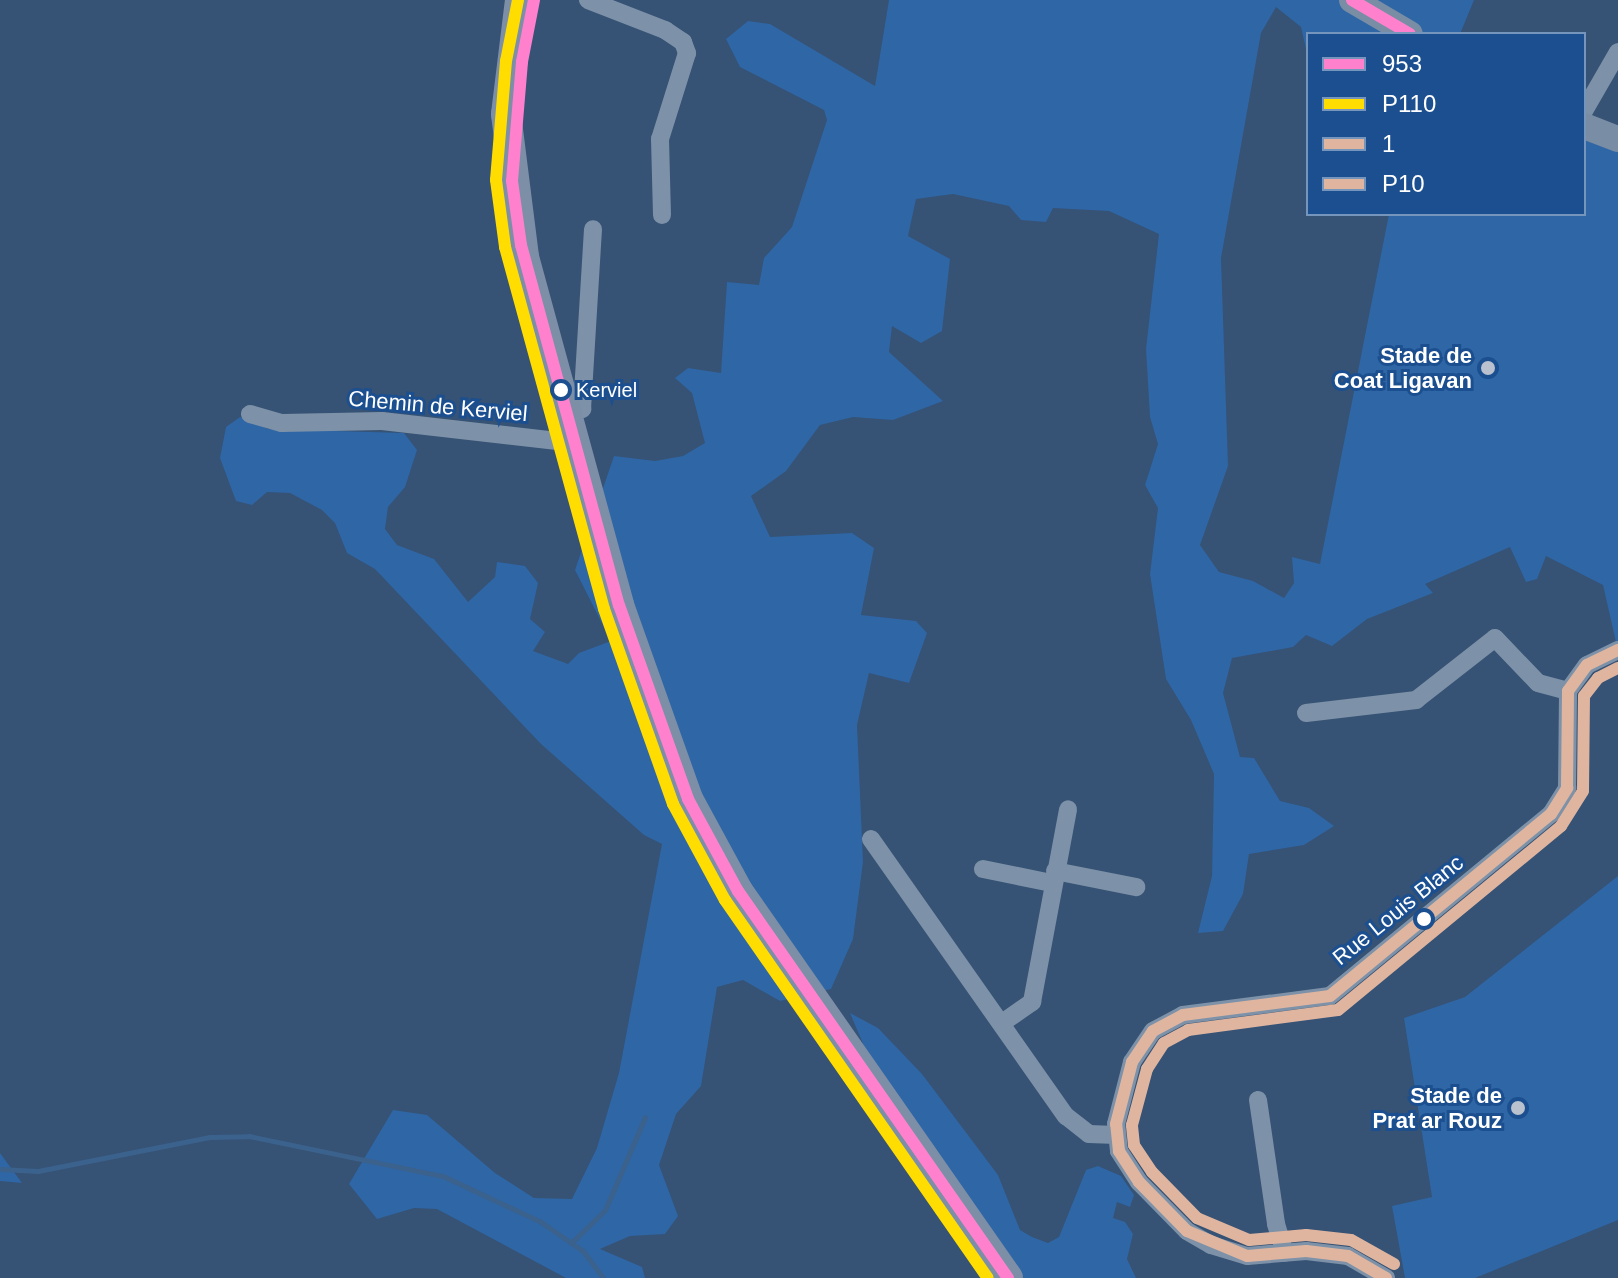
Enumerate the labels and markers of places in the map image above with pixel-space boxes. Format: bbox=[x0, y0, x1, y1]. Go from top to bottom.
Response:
place label: Stade de Coat Ligavan bbox=[1334, 342, 1472, 394]
marker: Stade de Coat Ligavan bbox=[1479, 359, 1497, 377]
place label: Kerviel bbox=[576, 378, 637, 402]
marker: Kerviel bbox=[553, 382, 569, 398]
unlabelled marker bbox=[1416, 911, 1432, 927]
place label: Stade de Prat ar Rouz bbox=[1372, 1082, 1502, 1134]
marker: Stade de Prat ar Rouz bbox=[1509, 1099, 1527, 1117]

